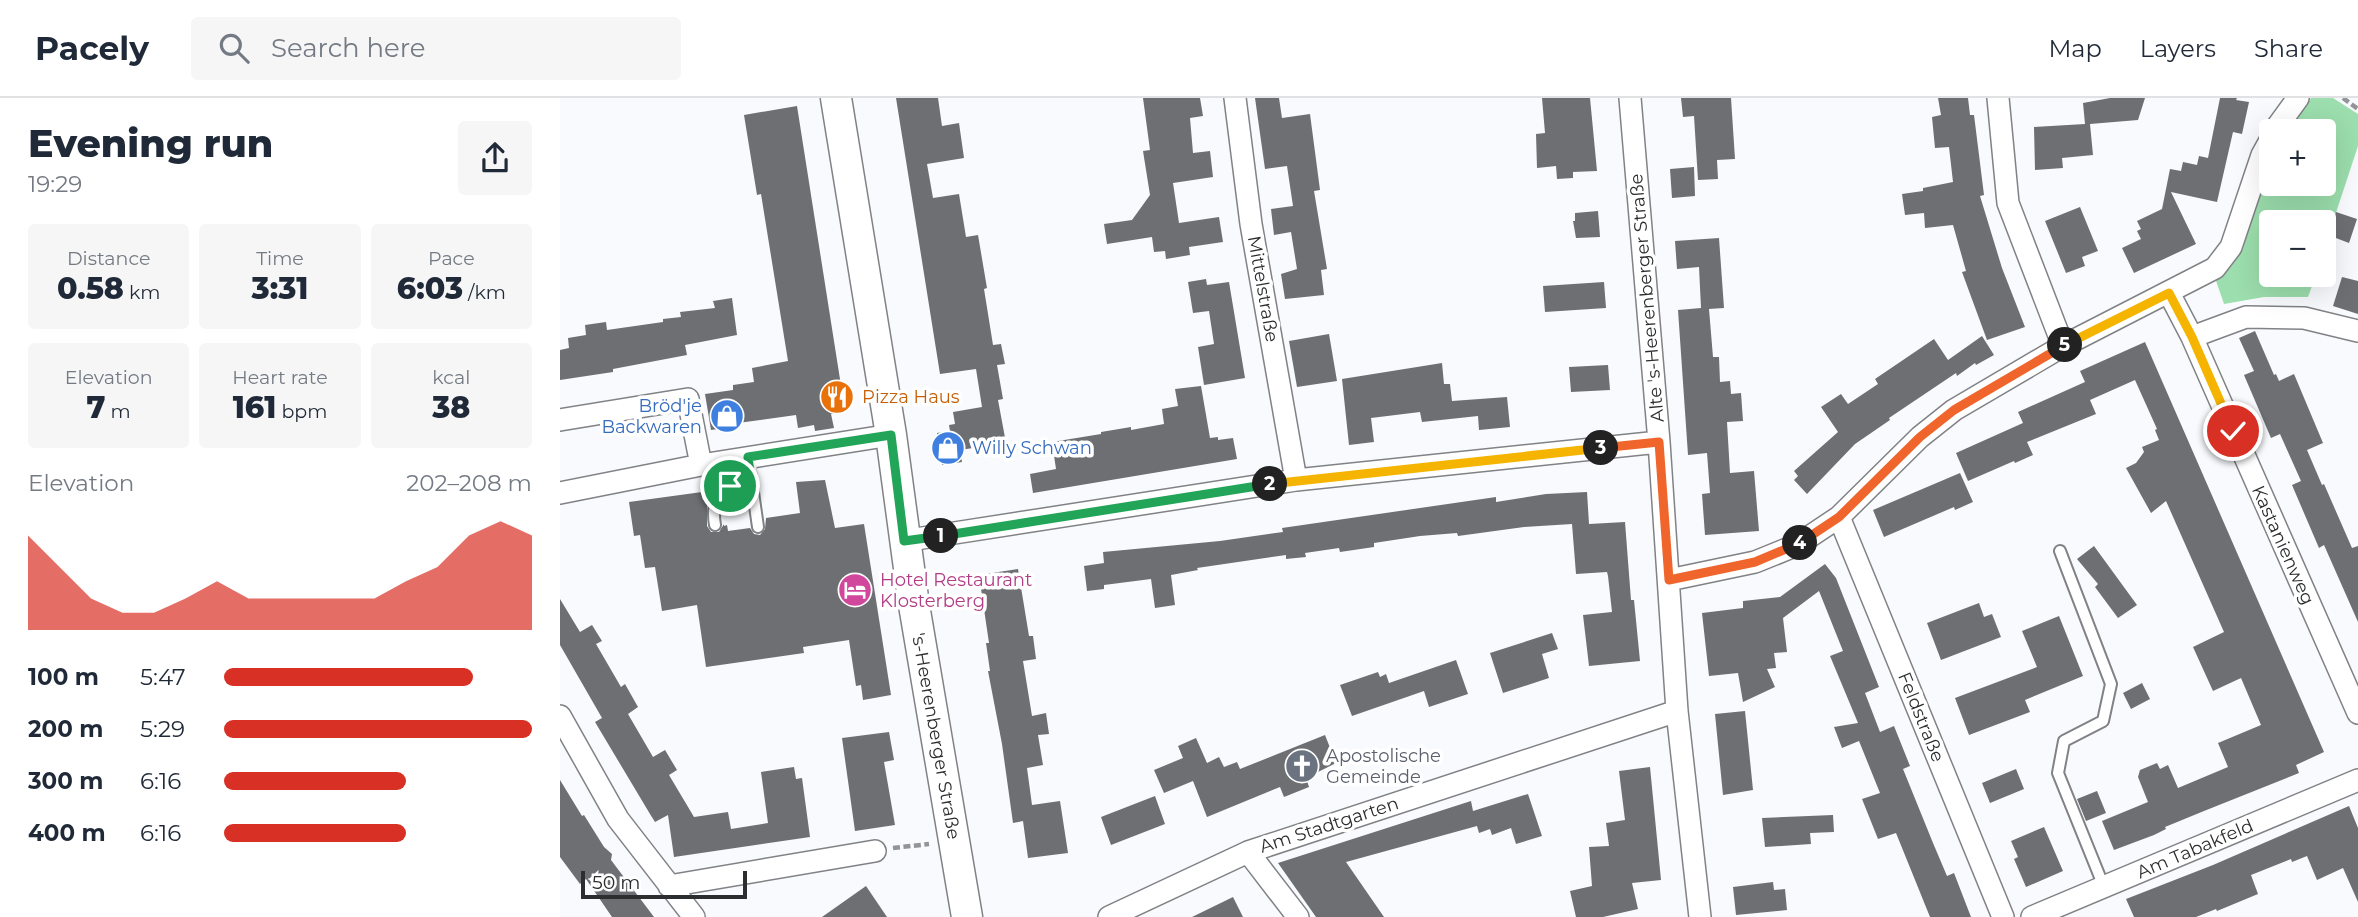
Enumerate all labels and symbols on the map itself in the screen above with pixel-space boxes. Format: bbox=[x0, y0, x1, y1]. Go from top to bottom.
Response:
street label: Alte 's-Heerenberger Straße bbox=[1625, 173, 1669, 423]
street label: Mittelstraße bbox=[1243, 234, 1283, 344]
pin: 5 bbox=[2048, 328, 2082, 362]
restaurant icon: Pizza Haus bbox=[818, 378, 856, 416]
place label: Pizza Haus bbox=[862, 386, 960, 408]
place label: Bröd'je Backwaren bbox=[601, 395, 702, 438]
shop icon: Bröd'je Backwaren bbox=[708, 397, 746, 435]
pin bbox=[2203, 401, 2263, 461]
shop icon: Willy Schwan bbox=[929, 429, 967, 467]
pin: 3 bbox=[1584, 430, 1618, 466]
place label: Willy Schwan bbox=[972, 437, 1092, 459]
pin bbox=[700, 456, 760, 516]
pin: 2 bbox=[1252, 466, 1288, 502]
street label: Kastanienweg bbox=[2247, 482, 2319, 608]
pin: 1 bbox=[924, 518, 958, 554]
pin: 4 bbox=[1782, 526, 1818, 560]
place label: Hotel Restaurant Klosterberg bbox=[880, 569, 1032, 612]
hotel icon: Hotel Restaurant Klosterberg bbox=[836, 571, 874, 609]
street label: 's-Heerenberger Straße bbox=[907, 631, 965, 841]
street label: Feldstraße bbox=[1893, 669, 1949, 765]
place label: Apostolische Gemeinde bbox=[1326, 745, 1441, 788]
church icon: Apostolische Gemeinde bbox=[1283, 747, 1321, 785]
street label: Am Stadtgarten bbox=[1257, 792, 1401, 858]
street label: Am Tabakfeld bbox=[2133, 815, 2257, 883]
scale bar bbox=[581, 868, 747, 900]

